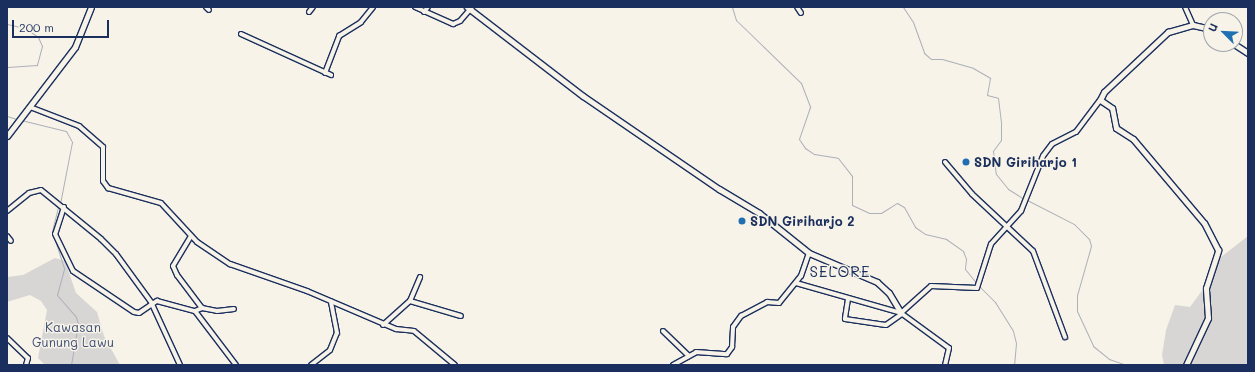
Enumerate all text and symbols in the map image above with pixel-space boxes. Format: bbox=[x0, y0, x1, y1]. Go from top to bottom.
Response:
scale bar bbox=[14, 12, 111, 38]
north arrow bbox=[1203, 12, 1243, 52]
text: 200 m bbox=[19, 19, 54, 35]
text: U bbox=[1204, 21, 1221, 34]
place label: SDN Giriharjo 1 bbox=[974, 154, 1077, 170]
marker: SDN Giriharjo 1 bbox=[961, 157, 971, 167]
place label: SDN Giriharjo 2 bbox=[750, 213, 855, 229]
marker: SDN Giriharjo 2 bbox=[737, 216, 747, 226]
district label: SELORE bbox=[809, 263, 871, 281]
park label: Kawasan Gunung Lawu bbox=[32, 320, 114, 351]

